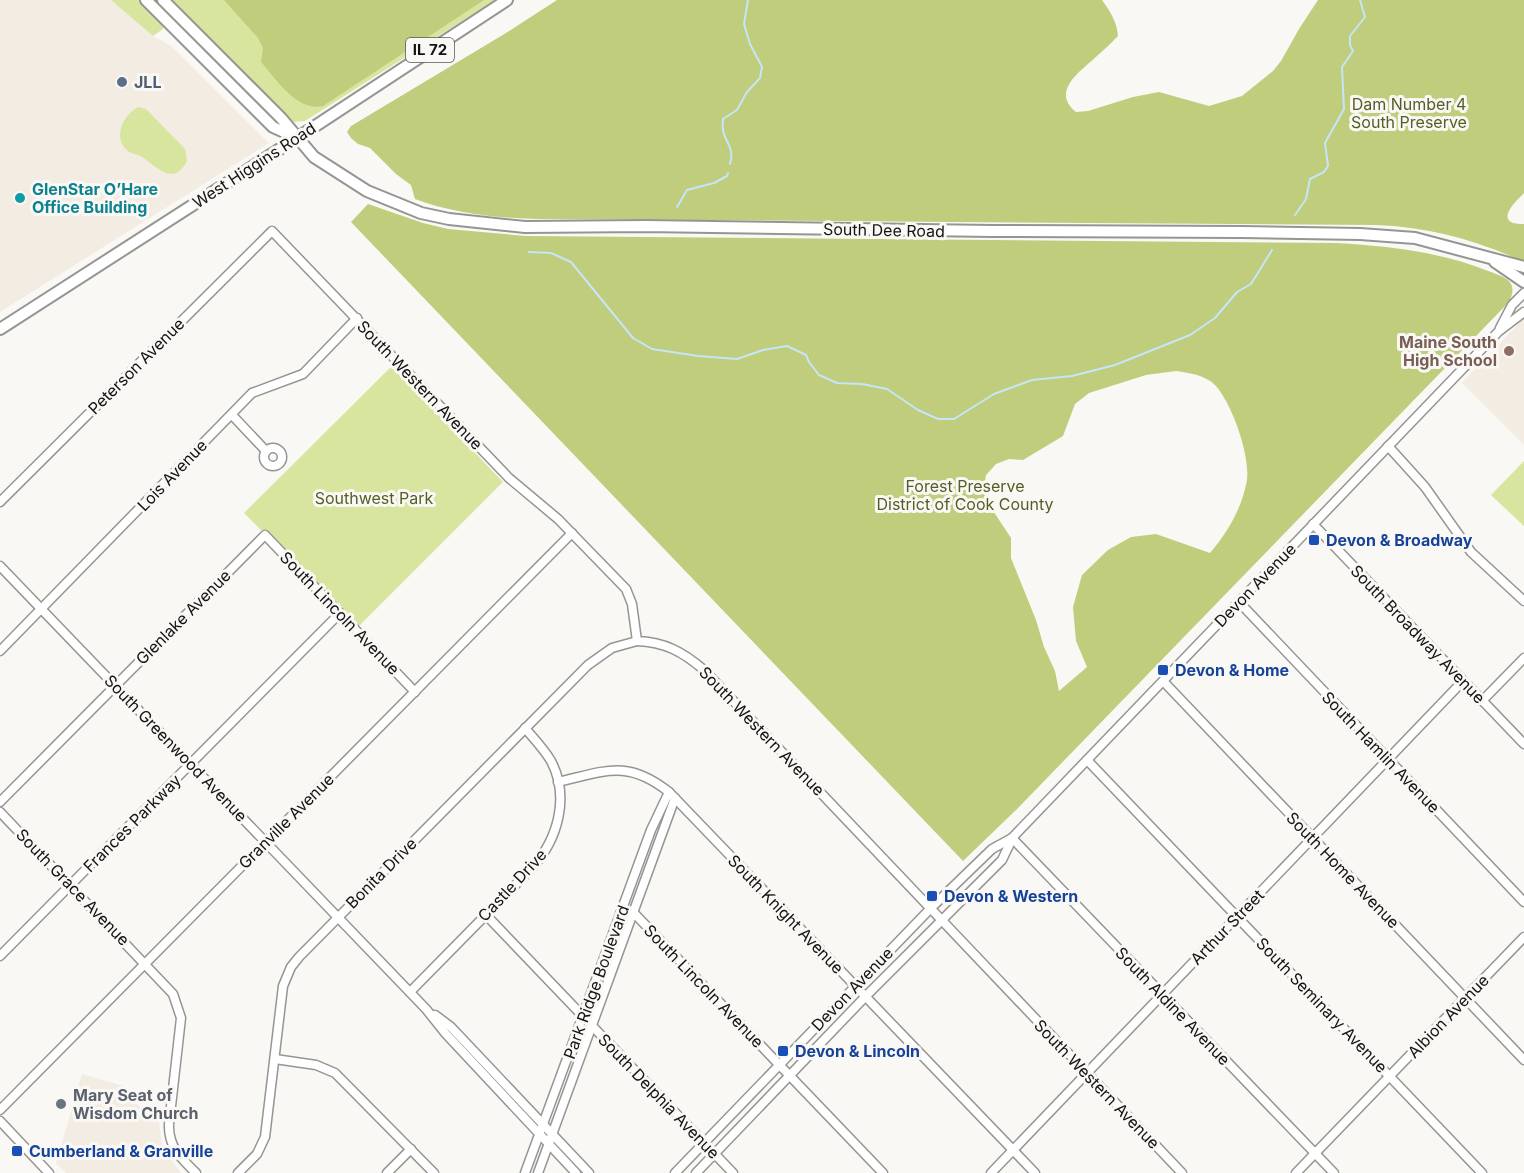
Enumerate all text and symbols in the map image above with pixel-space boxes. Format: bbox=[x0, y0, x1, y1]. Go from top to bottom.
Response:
road number: IL 72 bbox=[406, 38, 454, 62]
place label: JLL bbox=[134, 72, 161, 92]
marker: JLL bbox=[115, 75, 129, 89]
park label: Dam Number 4 South Preserve bbox=[1351, 94, 1467, 132]
street label: West Higgins Road bbox=[189, 118, 319, 212]
place label: GlenStar O’Hare Office Building bbox=[32, 179, 158, 217]
marker: GlenStar O’Hare Office Building bbox=[13, 191, 27, 205]
street label: South Dee Road bbox=[823, 219, 945, 241]
street label: Peterson Avenue bbox=[84, 314, 188, 418]
street label: South Western Avenue bbox=[353, 316, 487, 454]
place label: Maine South High School bbox=[1399, 332, 1497, 370]
marker: Maine South High School bbox=[1502, 344, 1516, 358]
street label: Lois Avenue bbox=[133, 435, 211, 515]
park label: Forest Preserve District of Cook County bbox=[876, 476, 1054, 514]
park label: Southwest Park bbox=[315, 488, 434, 508]
place label: Devon & Broadway bbox=[1326, 530, 1473, 550]
marker: Devon & Broadway bbox=[1307, 533, 1321, 547]
street label: Devon Avenue bbox=[1210, 539, 1300, 631]
street label: South Lincoln Avenue bbox=[276, 547, 404, 679]
street label: South Broadway Avenue bbox=[1347, 561, 1489, 707]
street label: Glenlake Avenue bbox=[131, 565, 235, 669]
place label: Devon & Home bbox=[1175, 660, 1289, 680]
street label: South Western Avenue bbox=[695, 662, 829, 800]
marker: Devon & Home bbox=[1156, 663, 1170, 677]
street label: South Greenwood Avenue bbox=[100, 670, 252, 826]
street label: South Hamlin Avenue bbox=[1318, 687, 1444, 817]
street label: Granville Avenue bbox=[234, 769, 338, 873]
street label: Frances Parkway bbox=[79, 770, 185, 876]
street label: South Home Avenue bbox=[1282, 808, 1404, 932]
street label: South Grace Avenue bbox=[12, 824, 134, 950]
street label: Bonita Drive bbox=[341, 833, 421, 913]
street label: Castle Drive bbox=[473, 845, 551, 925]
street label: South Knight Avenue bbox=[724, 850, 848, 978]
street label: Arthur Street bbox=[1186, 885, 1268, 969]
place label: Devon & Western bbox=[944, 886, 1078, 906]
marker: Devon & Western bbox=[925, 889, 939, 903]
street label: Park Ridge Boulevard bbox=[559, 902, 633, 1062]
street label: South Lincoln Avenue bbox=[640, 920, 768, 1052]
street label: South Seminary Avenue bbox=[1252, 933, 1392, 1077]
street label: Devon Avenue bbox=[807, 943, 897, 1035]
street label: South Aldine Avenue bbox=[1111, 943, 1235, 1069]
street label: Albion Avenue bbox=[1403, 970, 1493, 1062]
street label: South Western Avenue bbox=[1030, 1015, 1164, 1153]
street label: South Delphia Avenue bbox=[594, 1029, 724, 1163]
place label: Devon & Lincoln bbox=[795, 1041, 920, 1061]
marker: Devon & Lincoln bbox=[776, 1044, 790, 1058]
place label: Mary Seat of Wisdom Church bbox=[73, 1085, 198, 1123]
marker: Mary Seat of Wisdom Church bbox=[54, 1097, 68, 1111]
place label: Cumberland & Granville bbox=[29, 1141, 213, 1161]
marker: Cumberland & Granville bbox=[10, 1144, 24, 1158]

